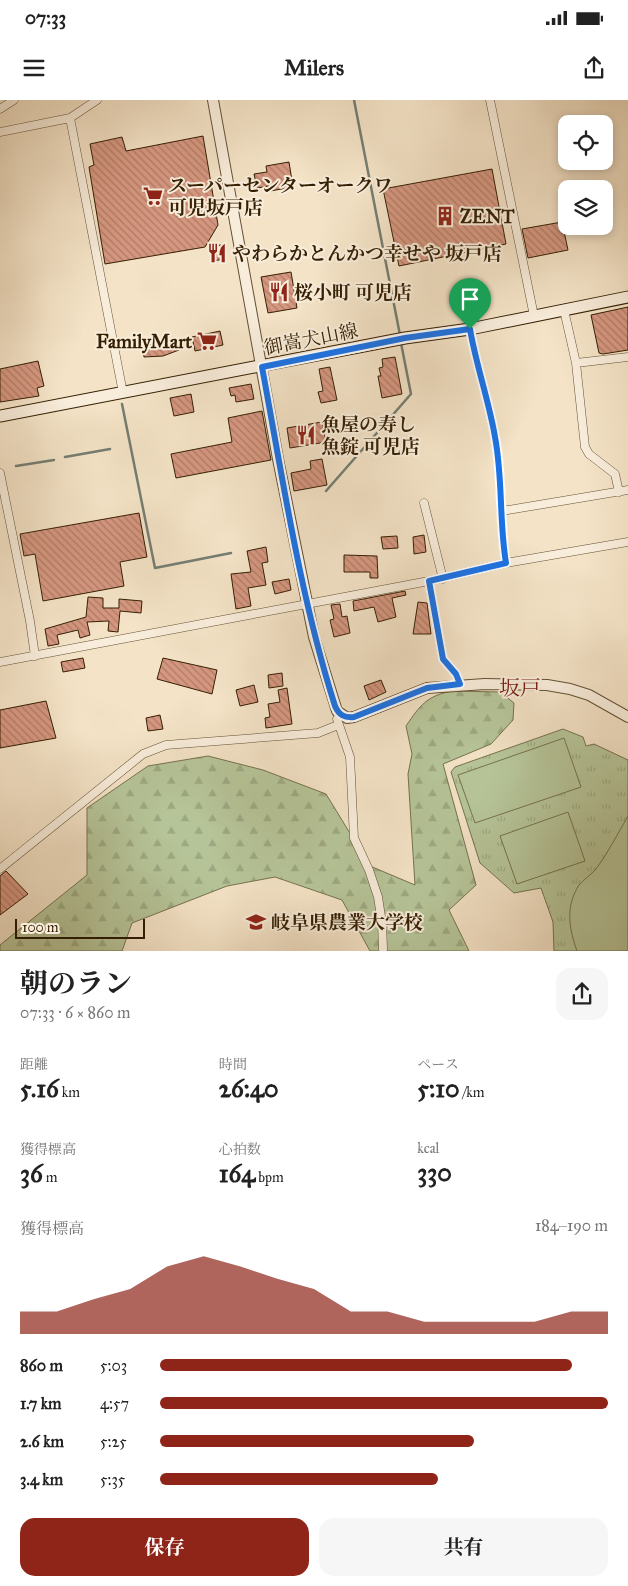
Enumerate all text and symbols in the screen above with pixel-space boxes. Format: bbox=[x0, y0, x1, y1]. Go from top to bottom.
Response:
text: 07:33 bbox=[25, 6, 66, 29]
icon: menu bbox=[20, 54, 48, 82]
text: Milers bbox=[284, 54, 344, 81]
icon: share bbox=[580, 54, 608, 82]
map controls bbox=[558, 115, 613, 235]
button: locate bbox=[558, 115, 613, 170]
place label: スーパーセンターオークワ 可児坂戸店 bbox=[168, 174, 393, 219]
button: layers bbox=[558, 180, 613, 235]
supermarket icon: スーパーセンターオークワ 可児坂戸店 bbox=[142, 185, 164, 207]
building icon: ZENT bbox=[434, 205, 456, 227]
place label: ZENT bbox=[460, 205, 515, 228]
restaurant icon: やわらかとんかつ幸せや 坂戸店 bbox=[206, 242, 228, 264]
place label: やわらかとんかつ幸せや 坂戸店 bbox=[232, 242, 502, 265]
pin bbox=[449, 278, 491, 329]
restaurant icon: 桜小町 可児店 bbox=[268, 281, 290, 303]
place label: 桜小町 可児店 bbox=[294, 281, 412, 304]
icon: arrive bbox=[456, 285, 484, 313]
street label: 御嵩犬山線 bbox=[262, 319, 360, 359]
place label: FamilyMart bbox=[96, 330, 192, 354]
supermarket icon: FamilyMart bbox=[196, 330, 218, 352]
place label: 魚屋の寿し 魚錠 可児店 bbox=[321, 413, 420, 458]
restaurant icon: 魚屋の寿し 魚錠 可児店 bbox=[295, 424, 317, 446]
district label: 坂戸 bbox=[499, 675, 541, 701]
school or university icon: 岐阜県農業大学校 bbox=[245, 911, 267, 933]
place label: 岐阜県農業大学校 bbox=[271, 911, 423, 934]
scale bar bbox=[15, 916, 145, 939]
text: 100 m bbox=[22, 919, 59, 936]
text: 朝のラン bbox=[20, 966, 132, 1001]
button: share bbox=[556, 968, 608, 1020]
text: 07:33 · 6 × 860 m bbox=[20, 1003, 130, 1022]
text: 距離 bbox=[20, 1056, 48, 1073]
text: 時間 bbox=[219, 1056, 247, 1073]
text: ペース bbox=[417, 1056, 459, 1073]
text: 5.16 bbox=[20, 1073, 59, 1104]
text: 26:40 bbox=[219, 1073, 279, 1104]
text: 5:10 bbox=[417, 1073, 460, 1104]
text: km bbox=[59, 1084, 80, 1101]
text: /km bbox=[460, 1084, 485, 1101]
text: kcal bbox=[417, 1140, 439, 1157]
text: 獲得標高 bbox=[20, 1141, 76, 1158]
text: 心拍数 bbox=[219, 1141, 261, 1158]
text: 330 bbox=[417, 1157, 452, 1188]
text: 36 bbox=[20, 1158, 43, 1189]
text: 164 bbox=[219, 1158, 255, 1189]
text: m bbox=[43, 1169, 58, 1186]
text: bpm bbox=[255, 1169, 284, 1186]
text: 184–190 m bbox=[535, 1216, 608, 1235]
text: 獲得標高 bbox=[20, 1219, 84, 1238]
text: 860 m bbox=[20, 1356, 63, 1375]
text: 5:03 bbox=[100, 1356, 127, 1375]
text: 1.7 km bbox=[20, 1394, 62, 1413]
text: 4:57 bbox=[100, 1394, 129, 1413]
text: 2.6 km bbox=[20, 1432, 64, 1451]
text: 5:25 bbox=[100, 1432, 127, 1451]
text: 3.4 km bbox=[20, 1470, 63, 1489]
text: 5:35 bbox=[100, 1470, 125, 1489]
button: 保存 bbox=[20, 1518, 309, 1576]
button: 共有 bbox=[319, 1518, 608, 1576]

